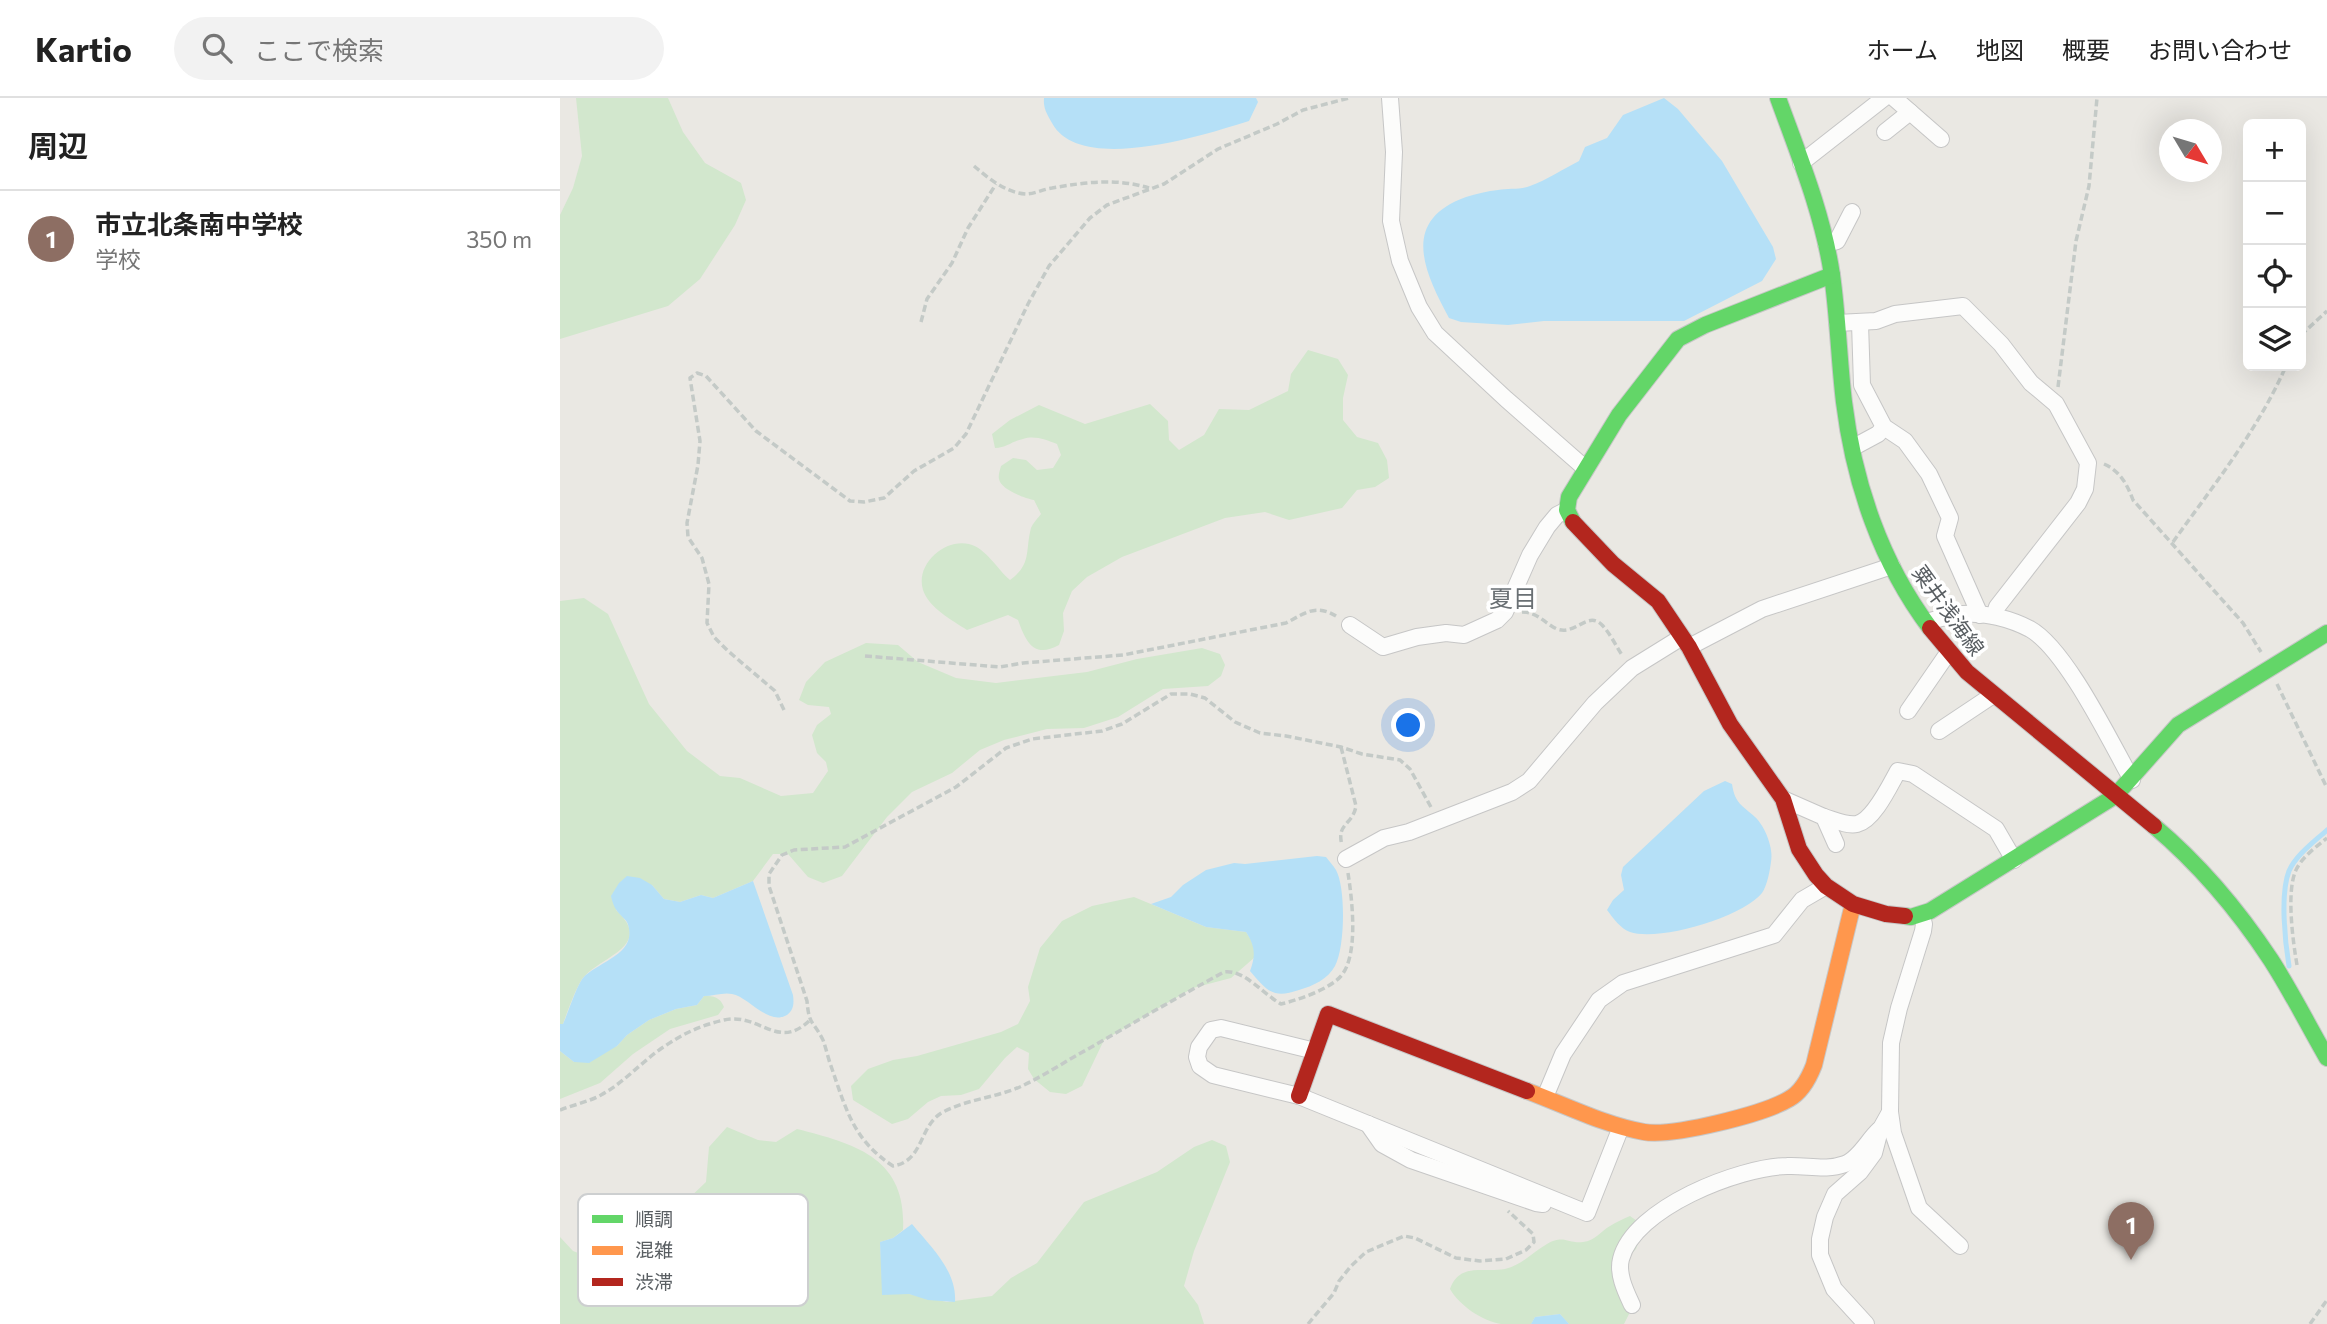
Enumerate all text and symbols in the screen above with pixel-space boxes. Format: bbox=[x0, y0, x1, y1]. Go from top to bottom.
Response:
search box bbox=[174, 17, 664, 80]
text: Kartio bbox=[35, 28, 132, 69]
icon: search bbox=[198, 29, 236, 67]
text: ここで検索 bbox=[254, 34, 384, 65]
text: ホーム bbox=[1867, 35, 1938, 64]
text: 地図 bbox=[1976, 35, 2024, 64]
text: 概要 bbox=[2062, 35, 2110, 64]
text: お問い合わせ bbox=[2148, 35, 2292, 64]
north arrow bbox=[2159, 119, 2222, 182]
map controls bbox=[2243, 119, 2306, 371]
button: + bbox=[2243, 119, 2306, 182]
text: 周辺 bbox=[28, 126, 88, 163]
button: − bbox=[2243, 182, 2306, 245]
text: 市立北条南中学校 bbox=[95, 208, 303, 239]
text: 1 bbox=[46, 225, 56, 253]
text: 350 m bbox=[466, 225, 532, 253]
text: 学校 bbox=[95, 245, 141, 273]
button: locate bbox=[2243, 245, 2306, 308]
button: layers bbox=[2243, 308, 2306, 371]
street label: 粟井浅海線 bbox=[1908, 560, 1990, 660]
district label: 夏目 bbox=[1489, 583, 1537, 612]
your location bbox=[1391, 708, 1425, 742]
legend bbox=[578, 1194, 808, 1306]
pin: 1 bbox=[2108, 1202, 2154, 1260]
text: 順調 bbox=[635, 1207, 673, 1230]
text: 混雑 bbox=[635, 1238, 673, 1261]
text: 渋滞 bbox=[635, 1270, 673, 1293]

